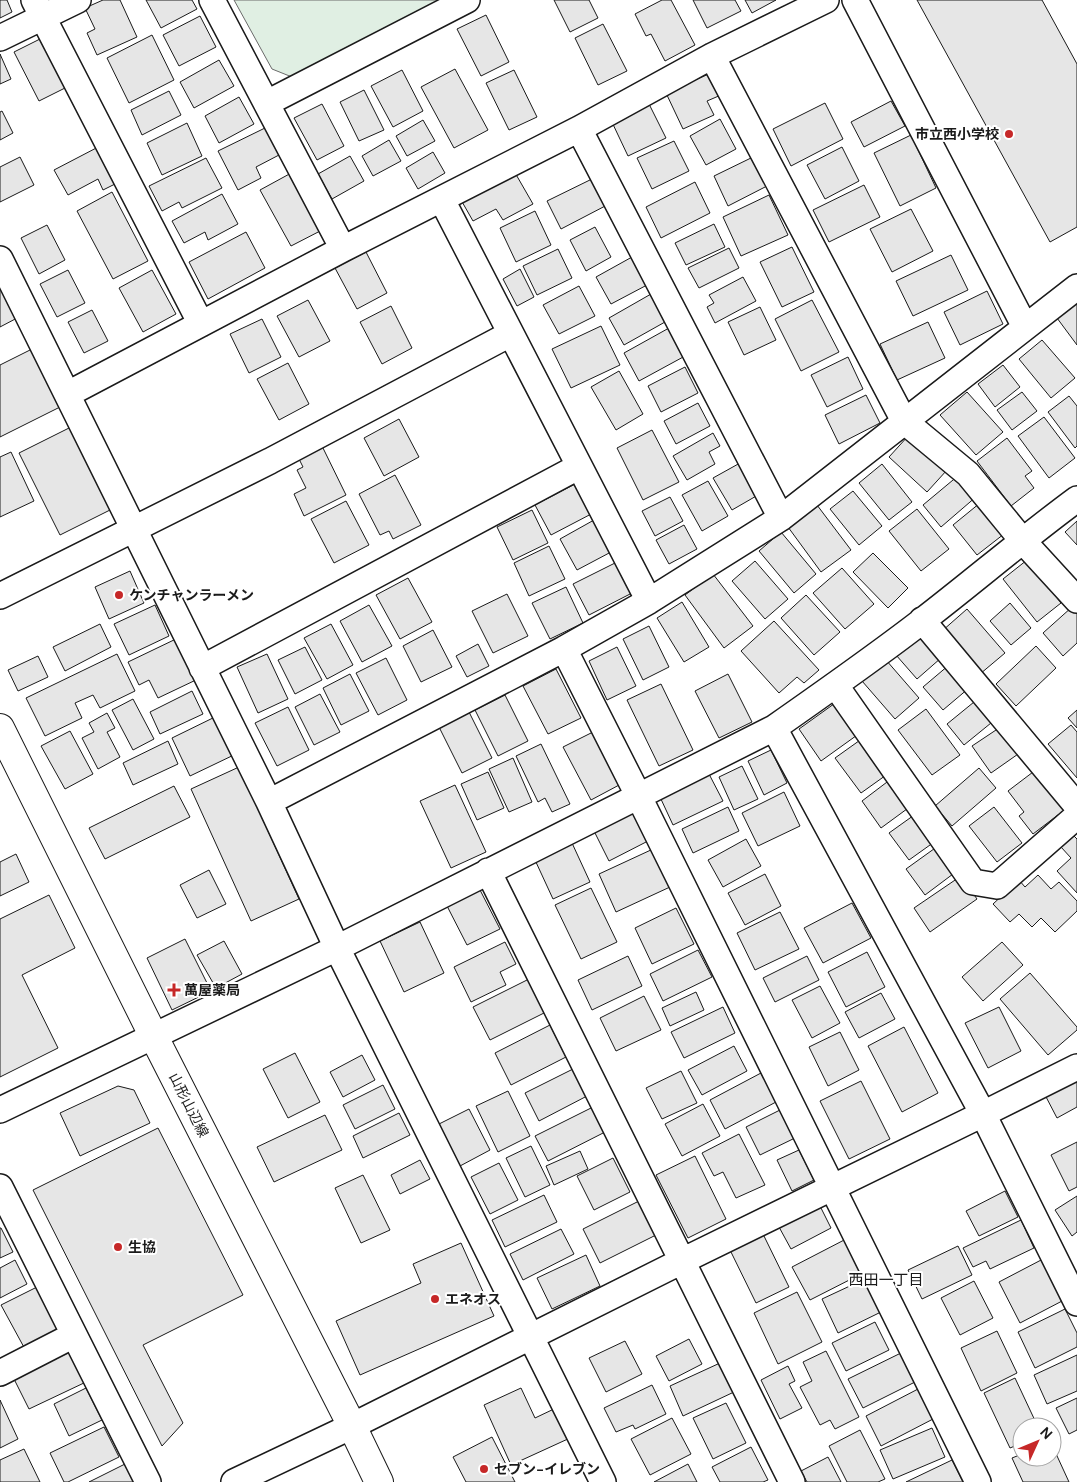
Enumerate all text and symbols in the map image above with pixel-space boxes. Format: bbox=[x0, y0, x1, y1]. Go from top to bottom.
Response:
place label: 市立西小学校 bbox=[915, 125, 999, 143]
marker: 市立西小学校 bbox=[1003, 128, 1015, 140]
place label: ケンチャンラーメン bbox=[129, 586, 254, 604]
marker: ケンチャンラーメン bbox=[113, 589, 125, 601]
place label: 萬屋薬局 bbox=[184, 981, 240, 999]
marker: 萬屋薬局 bbox=[168, 984, 180, 996]
street label: 山形山辺線 bbox=[165, 1070, 213, 1140]
place label: 生協 bbox=[128, 1238, 156, 1256]
marker: 生協 bbox=[112, 1241, 124, 1253]
district label: 西田一丁目 bbox=[848, 1270, 924, 1290]
place label: エネオス bbox=[445, 1290, 501, 1308]
marker: エネオス bbox=[429, 1293, 441, 1305]
north arrow bbox=[1012, 1417, 1062, 1467]
text: N bbox=[1036, 1423, 1056, 1443]
place label: セブン-イレブン bbox=[494, 1460, 600, 1478]
marker: セブン-イレブン bbox=[478, 1463, 490, 1475]

